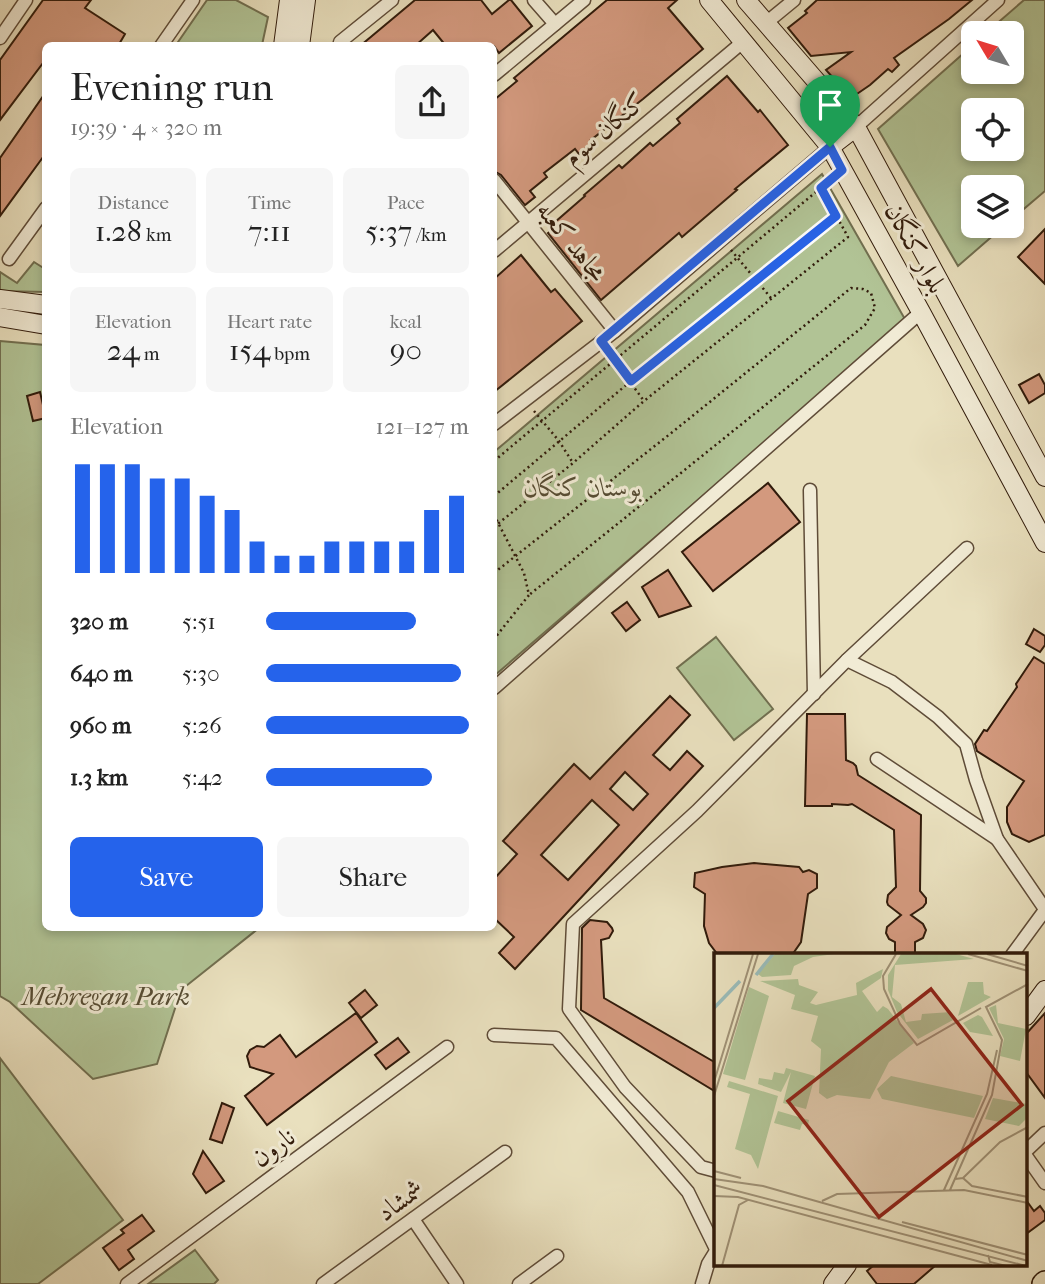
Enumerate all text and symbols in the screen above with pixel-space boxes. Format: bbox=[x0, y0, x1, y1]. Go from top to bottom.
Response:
north arrow bbox=[961, 21, 1024, 84]
map controls bbox=[961, 21, 1024, 238]
text: Evening run bbox=[70, 65, 273, 110]
button: share bbox=[395, 65, 469, 139]
pin bbox=[800, 75, 860, 147]
street label: کنگان سوم bbox=[556, 85, 656, 178]
icon: arrive bbox=[811, 86, 849, 124]
button: locate bbox=[961, 98, 1024, 161]
text: 19:39 · 4 × 320 m bbox=[70, 114, 222, 141]
button: layers bbox=[961, 175, 1024, 238]
text: Distance bbox=[97, 192, 169, 214]
text: Time bbox=[248, 192, 291, 214]
text: Pace bbox=[387, 192, 425, 214]
street label: مجاهد کعبه bbox=[530, 195, 613, 288]
street label: بلوار کنگان bbox=[878, 197, 954, 299]
text: 1.28 bbox=[95, 214, 142, 249]
text: 7:11 bbox=[248, 214, 291, 249]
text: 5:37 bbox=[365, 214, 412, 249]
text: km bbox=[142, 224, 171, 246]
text: /km bbox=[412, 224, 446, 246]
text: Elevation bbox=[95, 311, 172, 333]
text: Heart rate bbox=[227, 311, 312, 333]
text: kcal bbox=[390, 311, 422, 333]
text: 24 bbox=[107, 333, 140, 368]
text: 154 bbox=[229, 333, 270, 368]
text: 90 bbox=[390, 333, 422, 368]
text: m bbox=[140, 343, 160, 365]
text: bpm bbox=[270, 343, 310, 365]
text: Elevation bbox=[70, 413, 163, 440]
text: 121–127 m bbox=[376, 413, 469, 440]
park label: بوستان کنگان bbox=[524, 471, 642, 504]
text: 320 m bbox=[70, 608, 128, 635]
text: 5:51 bbox=[182, 608, 216, 635]
text: 640 m bbox=[70, 660, 133, 687]
text: 5:30 bbox=[182, 660, 220, 687]
text: 960 m bbox=[70, 712, 131, 739]
text: 5:26 bbox=[182, 712, 222, 739]
text: 1.3 km bbox=[70, 764, 128, 791]
text: 5:42 bbox=[182, 764, 223, 791]
button: Save bbox=[70, 837, 263, 917]
button: Share bbox=[277, 837, 469, 917]
inset map bbox=[714, 953, 1028, 1266]
park label: Mehregan Park bbox=[20, 981, 190, 1012]
street label: نارون bbox=[245, 1121, 301, 1174]
street label: شمشاد bbox=[371, 1173, 430, 1228]

